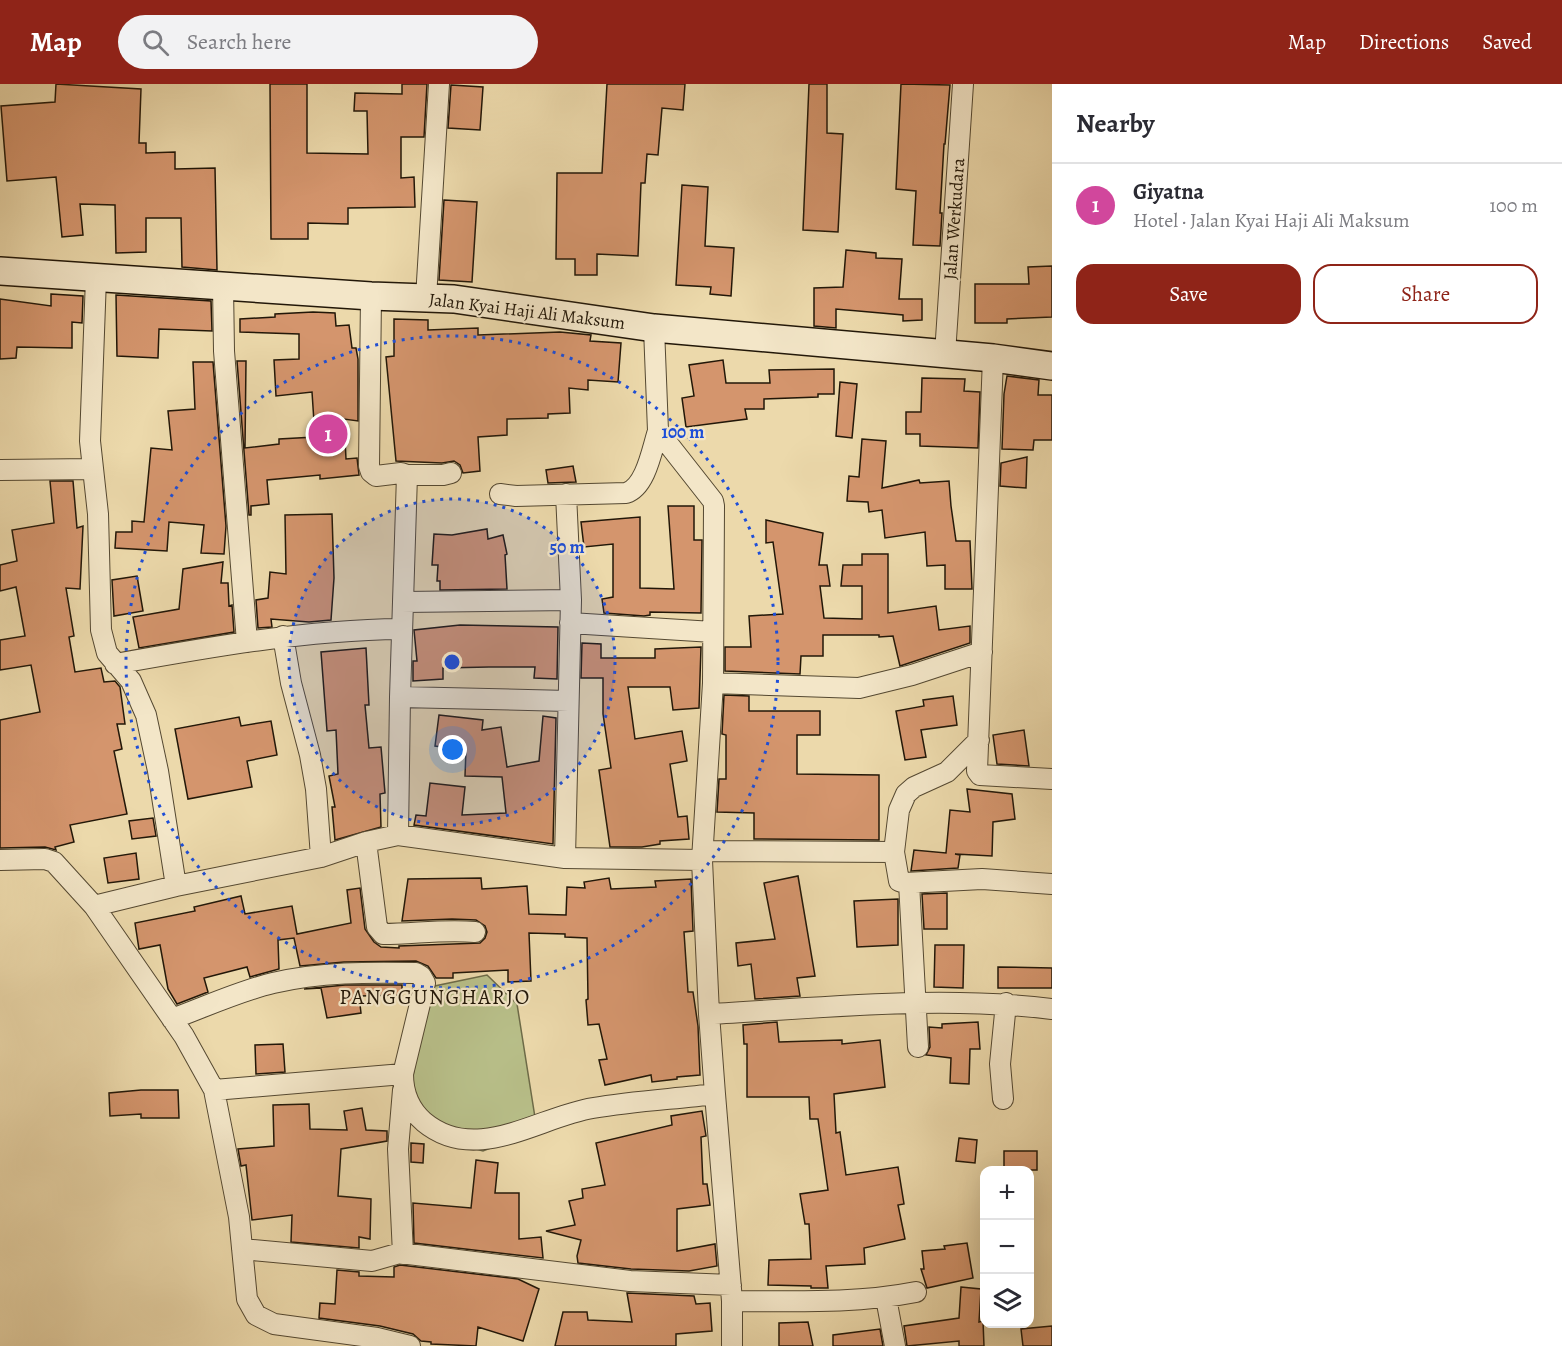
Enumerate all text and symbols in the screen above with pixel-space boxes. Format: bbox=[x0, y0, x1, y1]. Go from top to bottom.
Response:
search box bbox=[118, 15, 538, 69]
text: Map bbox=[30, 23, 82, 61]
icon: search bbox=[139, 26, 172, 59]
text: Search here bbox=[187, 27, 291, 57]
text: Map bbox=[1288, 28, 1326, 56]
text: Directions bbox=[1359, 28, 1449, 56]
text: Saved bbox=[1482, 28, 1532, 56]
text: Nearby bbox=[1076, 106, 1155, 141]
street label: Jalan Werkudara bbox=[938, 157, 970, 281]
text: Giyatna bbox=[1133, 177, 1204, 207]
text: 1 bbox=[1092, 192, 1099, 219]
text: 100 m bbox=[1489, 192, 1538, 219]
text: Hotel · Jalan Kyai Haji Ali Maksum bbox=[1133, 207, 1410, 234]
button: Save bbox=[1076, 264, 1301, 324]
button: Share bbox=[1313, 264, 1538, 324]
street label: Jalan Kyai Haji Ali Maksum bbox=[427, 287, 627, 335]
pin: 1 bbox=[308, 412, 348, 456]
text: 100 m bbox=[662, 420, 704, 444]
text: 50 m bbox=[550, 535, 584, 559]
centre of rings bbox=[442, 652, 462, 672]
your location bbox=[438, 735, 467, 764]
district label: PANGGUNGHARJO bbox=[339, 983, 531, 1011]
map controls bbox=[980, 1166, 1034, 1328]
button: + bbox=[980, 1166, 1034, 1220]
button: − bbox=[980, 1220, 1034, 1274]
button: layers bbox=[980, 1274, 1034, 1328]

